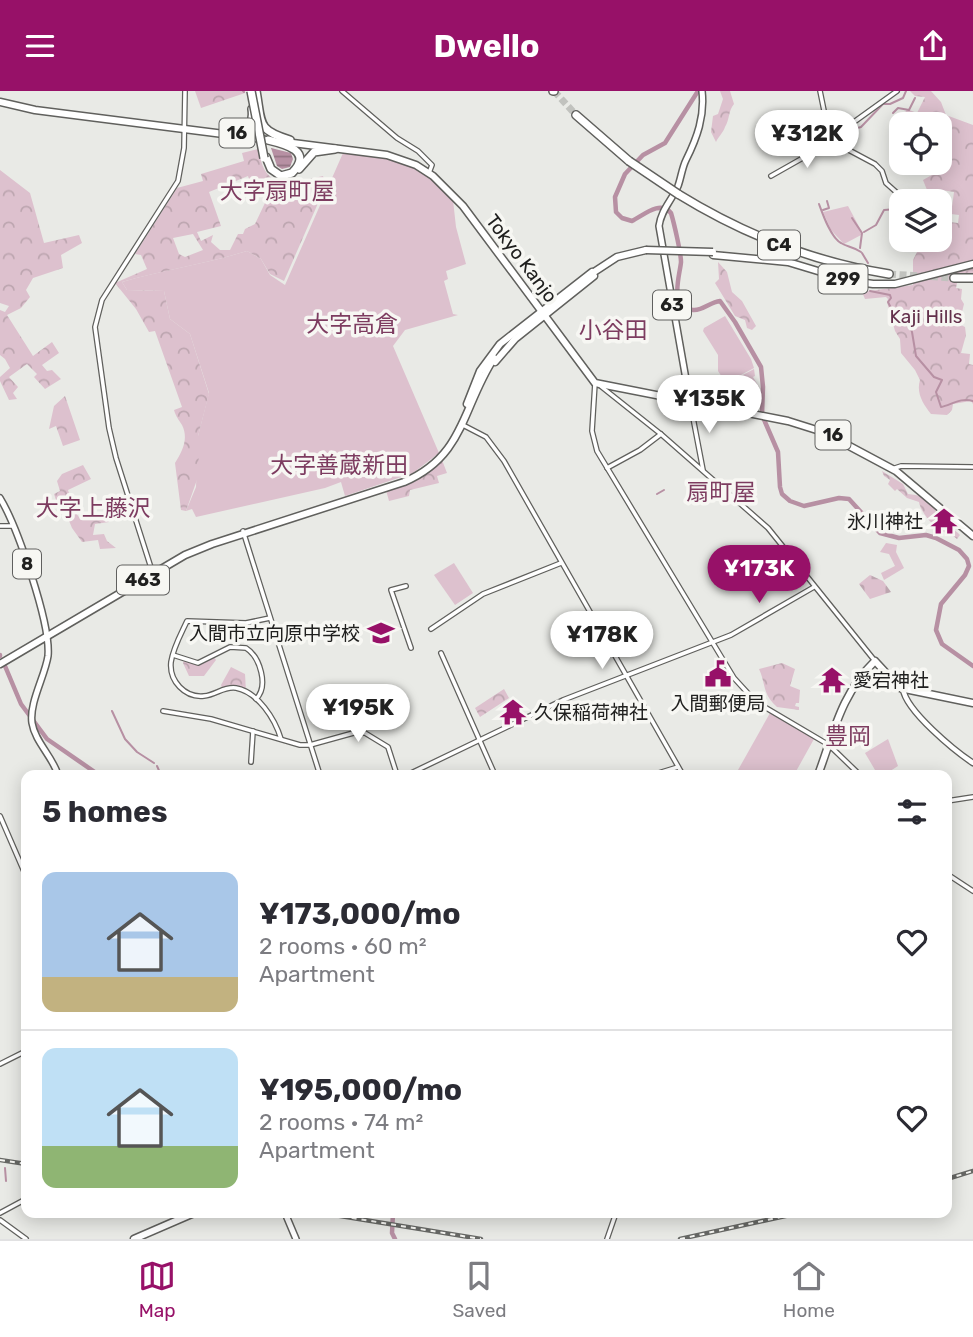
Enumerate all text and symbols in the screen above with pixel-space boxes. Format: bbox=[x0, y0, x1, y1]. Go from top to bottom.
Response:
icon: menu bbox=[21, 27, 59, 65]
text: Dwello bbox=[433, 27, 540, 65]
icon: share bbox=[914, 27, 952, 65]
pin: ¥312K bbox=[758, 111, 856, 170]
map controls bbox=[889, 112, 952, 252]
button: locate bbox=[889, 112, 952, 175]
road number: 16 bbox=[219, 119, 254, 147]
text: ¥312K bbox=[771, 119, 843, 147]
district label: 大字扇町屋 bbox=[220, 177, 335, 205]
button: layers bbox=[889, 189, 952, 252]
street label: Tokyo Kanjo bbox=[481, 210, 562, 307]
road number: C4 bbox=[758, 231, 800, 259]
road number: 299 bbox=[818, 265, 868, 293]
road number: 63 bbox=[653, 291, 691, 320]
park label: Kaji Hills bbox=[889, 305, 963, 328]
district label: 大字高倉 bbox=[306, 310, 398, 338]
district label: 小谷田 bbox=[579, 316, 648, 344]
pin: ¥135K bbox=[660, 375, 758, 435]
text: ¥135K bbox=[673, 384, 745, 412]
road number: 16 bbox=[816, 421, 850, 449]
district label: 大字善蔵新田 bbox=[270, 451, 408, 479]
district label: 扇町屋 bbox=[687, 478, 756, 506]
district label: 大字上藤沢 bbox=[36, 494, 151, 522]
temple icon: 氷川神社 bbox=[929, 506, 959, 536]
place label: 氷川神社 bbox=[847, 510, 923, 533]
pin: ¥173K bbox=[710, 545, 808, 605]
road number: 8 bbox=[13, 549, 41, 579]
text: ¥173K bbox=[724, 554, 794, 582]
road number: 463 bbox=[117, 566, 169, 595]
pin: ¥178K bbox=[553, 611, 651, 671]
school or university icon: 入間市立向原中学校 bbox=[366, 618, 396, 648]
text: ¥178K bbox=[566, 620, 638, 648]
place label: 入間市立向原中学校 bbox=[189, 622, 360, 645]
public building icon: 入間郵便局 bbox=[703, 659, 733, 689]
temple icon: 愛宕神社 bbox=[817, 665, 847, 695]
place label: 愛宕神社 bbox=[853, 669, 929, 692]
pin: ¥195K bbox=[309, 685, 407, 744]
place label: 入間郵便局 bbox=[670, 692, 766, 715]
text: ¥195K bbox=[322, 693, 394, 721]
temple icon: 久保稲荷神社 bbox=[498, 697, 528, 727]
place label: 久保稲荷神社 bbox=[534, 701, 648, 724]
district label: 豊岡 bbox=[825, 722, 871, 750]
icon: filters bbox=[893, 793, 931, 831]
text: 5 homes bbox=[42, 794, 168, 830]
text: ¥173,000/mo bbox=[259, 896, 461, 932]
icon: home bbox=[98, 900, 182, 984]
icon: heart bbox=[893, 923, 931, 961]
text: 2 rooms · 60 m² bbox=[259, 932, 427, 960]
text: Apartment bbox=[259, 960, 375, 988]
text: ¥195,000/mo bbox=[259, 1072, 462, 1108]
icon: home bbox=[98, 1076, 182, 1160]
icon: heart bbox=[893, 1099, 931, 1137]
text: 2 rooms · 74 m² bbox=[259, 1108, 423, 1136]
text: Apartment bbox=[259, 1136, 375, 1164]
tab: Map bbox=[138, 1257, 176, 1322]
tab: Saved bbox=[452, 1257, 507, 1322]
tab: Home bbox=[783, 1257, 835, 1322]

